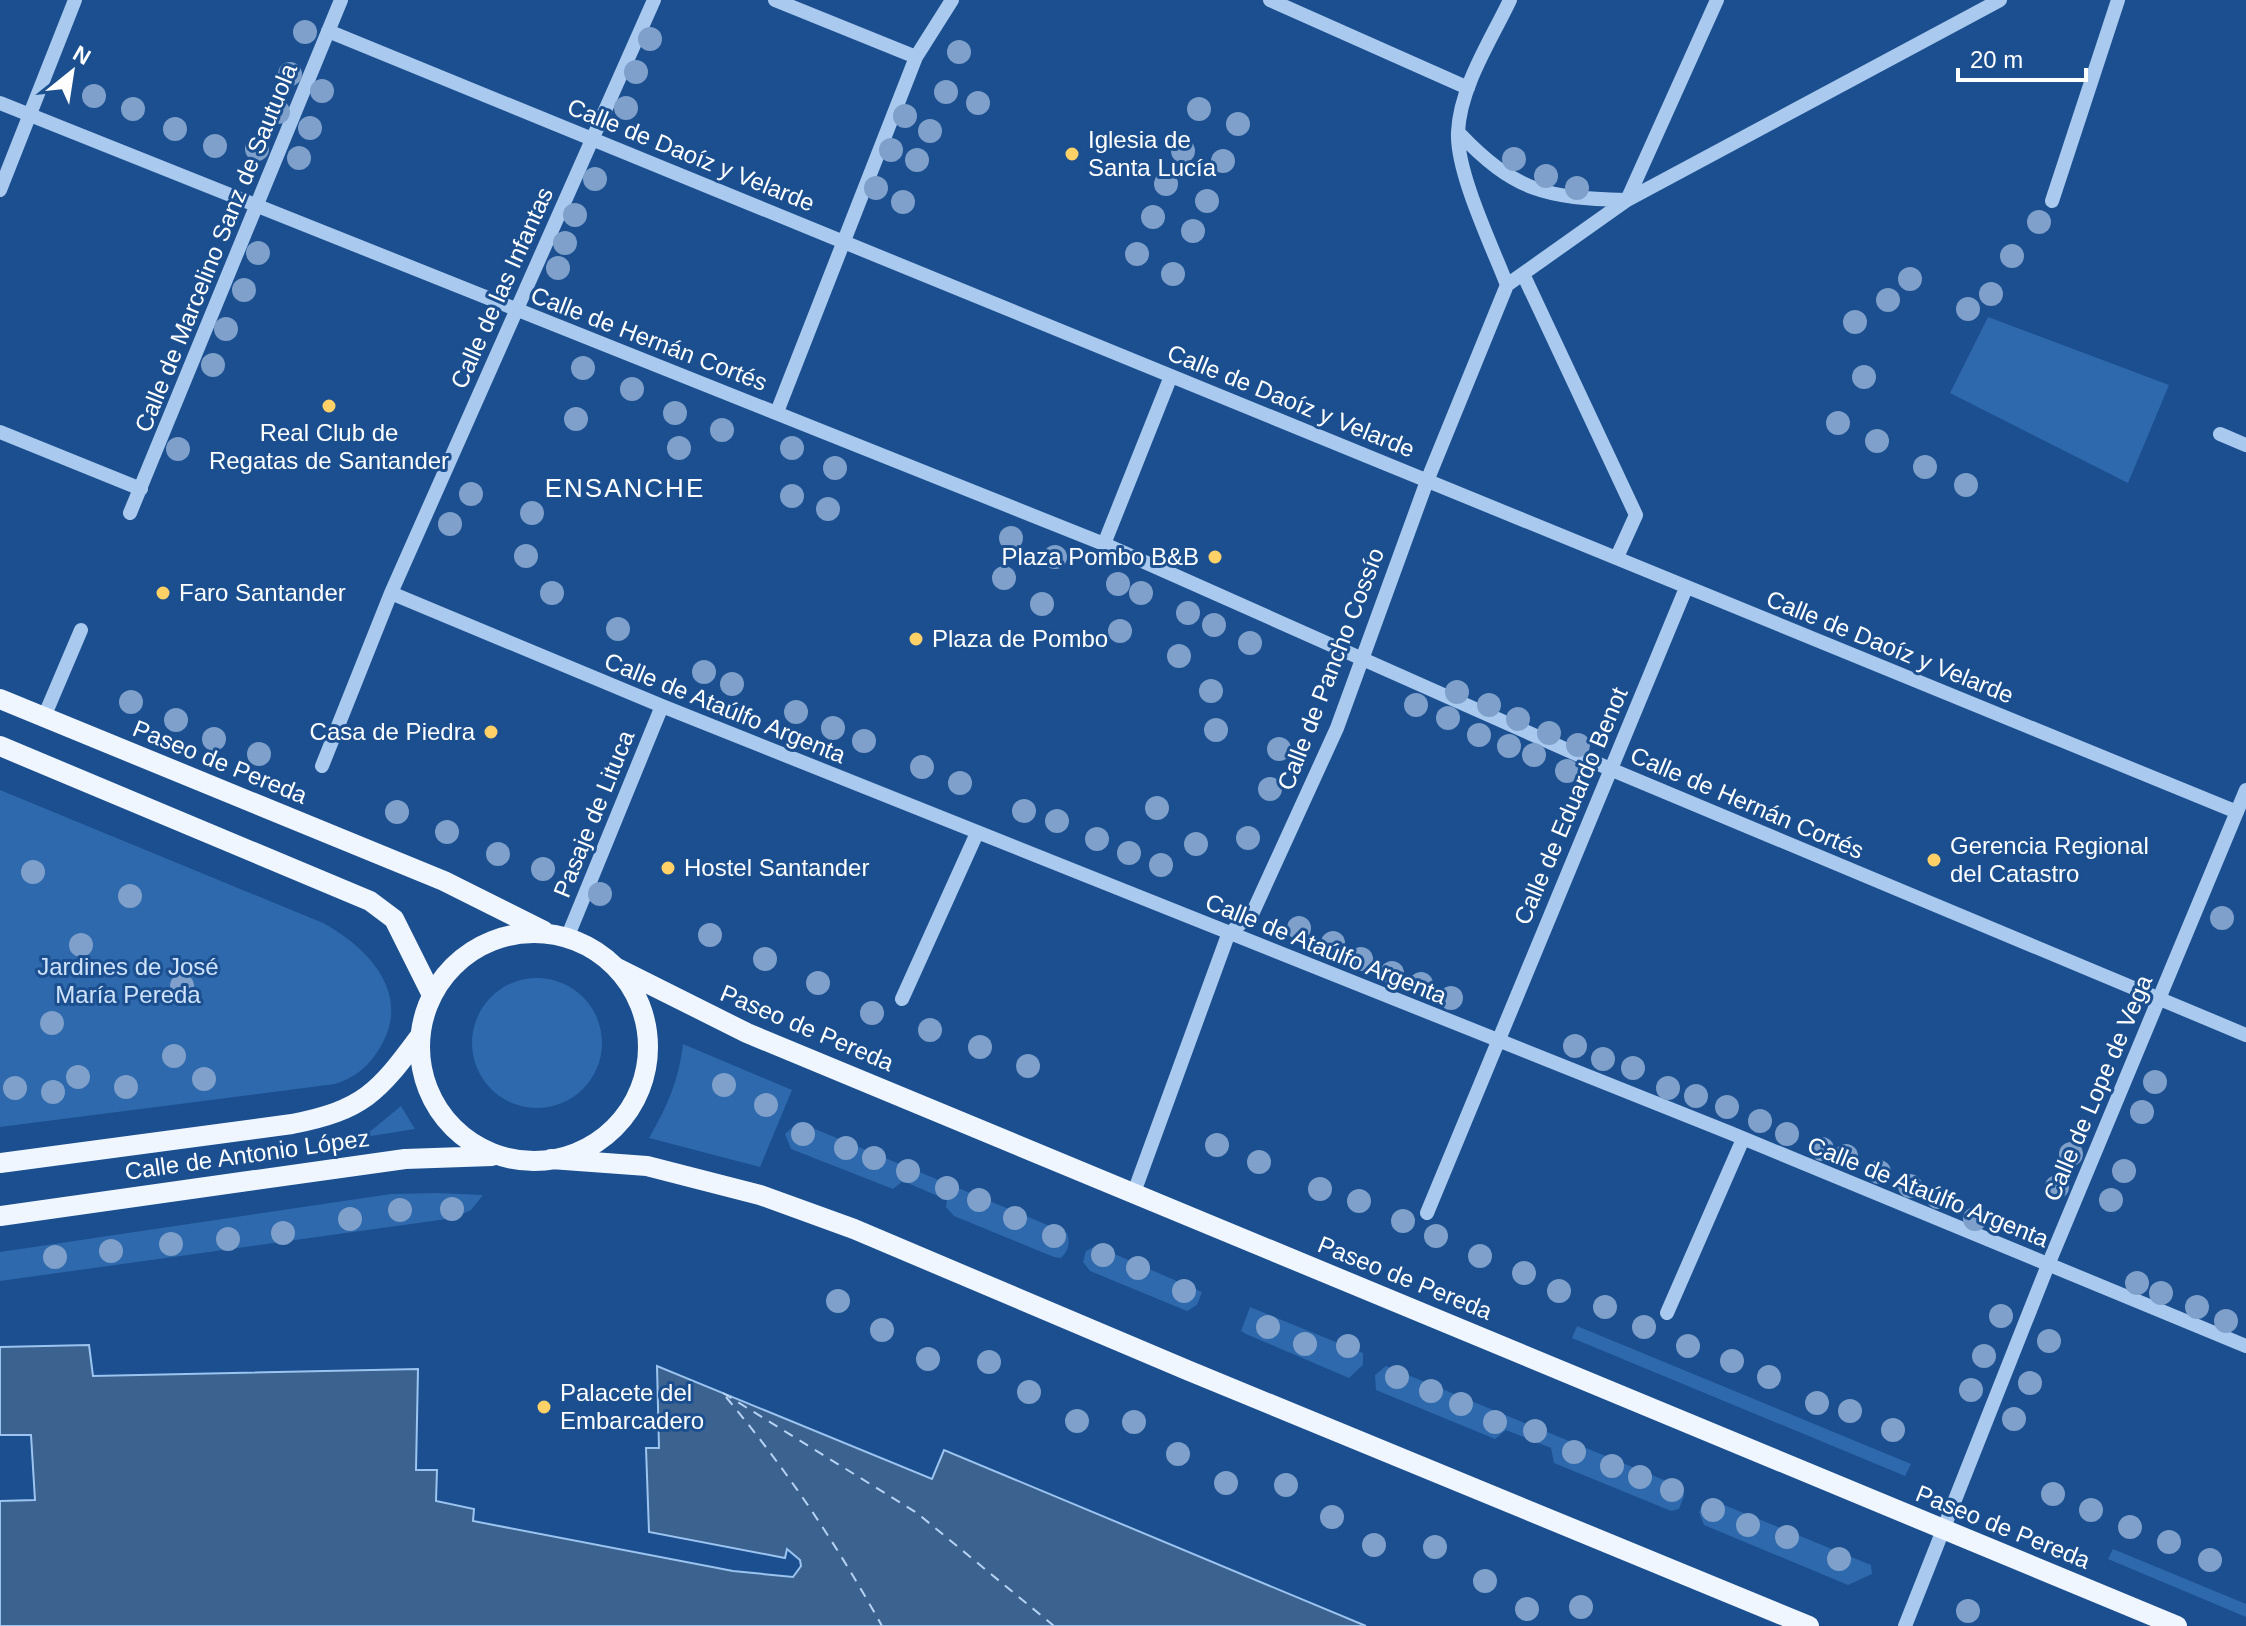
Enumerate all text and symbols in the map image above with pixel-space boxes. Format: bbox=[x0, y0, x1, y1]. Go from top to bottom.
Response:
north arrow bbox=[32, 32, 112, 112]
scale bar bbox=[1958, 32, 2086, 82]
text: N bbox=[69, 40, 95, 70]
text: 20 m bbox=[1970, 46, 2023, 73]
street label: Calle de Marcelino Sanz de Sautuola bbox=[129, 59, 302, 436]
street label: Calle de Daoíz y Velarde bbox=[564, 93, 819, 217]
place label: Iglesia de Santa Lucía bbox=[1088, 126, 1217, 181]
marker: Iglesia de Santa Lucía bbox=[1063, 145, 1081, 163]
street label: Calle de las Infantas bbox=[445, 183, 558, 393]
street label: Calle de Hernán Cortés bbox=[527, 281, 771, 396]
street label: Calle de Daoíz y Velarde bbox=[1164, 339, 1419, 463]
marker: Real Club de Regatas de Santander bbox=[320, 397, 338, 415]
place label: Real Club de Regatas de Santander bbox=[209, 419, 449, 474]
district label: ENSANCHE bbox=[545, 473, 705, 503]
place label: Plaza Pombo B&B bbox=[1002, 543, 1199, 570]
street label: Calle de Pancho Cossío bbox=[1272, 544, 1389, 794]
marker: Plaza Pombo B&B bbox=[1206, 548, 1224, 566]
place label: Faro Santander bbox=[179, 579, 346, 606]
marker: Faro Santander bbox=[154, 584, 172, 602]
street label: Calle de Daoíz y Velarde bbox=[1763, 585, 2018, 709]
place label: Plaza de Pombo bbox=[932, 625, 1108, 652]
marker: Plaza de Pombo bbox=[907, 630, 925, 648]
street label: Calle de Ataúlfo Argenta bbox=[601, 647, 850, 769]
street label: Calle de Eduardo Benot bbox=[1508, 683, 1633, 928]
street label: Paseo de Pereda bbox=[129, 714, 312, 809]
place label: Casa de Piedra bbox=[310, 718, 476, 745]
marker: Casa de Piedra bbox=[482, 723, 500, 741]
street label: Pasaje de Lituca bbox=[548, 726, 640, 901]
street label: Calle de Hernán Cortés bbox=[1626, 741, 1868, 864]
place label: Gerencia Regional del Catastro bbox=[1950, 832, 2149, 887]
marker: Gerencia Regional del Catastro bbox=[1925, 851, 1943, 869]
place label: Hostel Santander bbox=[684, 854, 869, 881]
marker: Hostel Santander bbox=[659, 859, 677, 877]
street label: Calle de Ataúlfo Argenta bbox=[1202, 888, 1451, 1010]
park label: Jardines de José María Pereda bbox=[37, 953, 219, 1008]
street label: Calle de Lope de Vega bbox=[2038, 970, 2158, 1205]
street label: Paseo de Pereda bbox=[717, 979, 898, 1076]
street label: Calle de Antonio López bbox=[123, 1124, 371, 1185]
street label: Calle de Ataúlfo Argenta bbox=[1804, 1131, 2053, 1253]
street label: Paseo de Pereda bbox=[1314, 1230, 1497, 1325]
place label: Palacete del Embarcadero bbox=[560, 1379, 704, 1434]
marker: Palacete del Embarcadero bbox=[535, 1398, 553, 1416]
street label: Paseo de Pereda bbox=[1912, 1479, 2095, 1574]

